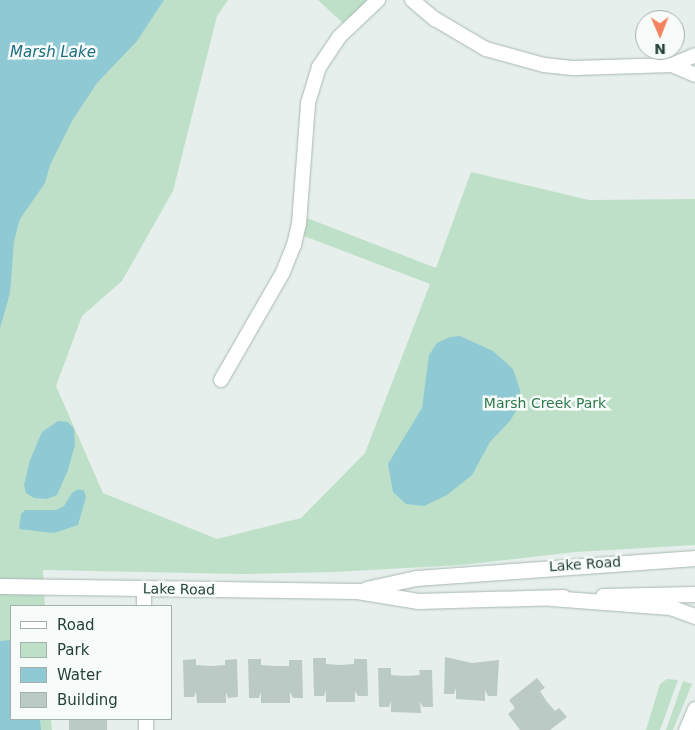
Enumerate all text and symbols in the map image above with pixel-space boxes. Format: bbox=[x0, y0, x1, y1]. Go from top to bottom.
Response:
north arrow bbox=[635, 10, 685, 60]
text: N bbox=[654, 41, 666, 57]
water label: Marsh Lake bbox=[10, 44, 96, 62]
park label: Marsh Creek Park bbox=[484, 395, 606, 411]
street label: Lake Road bbox=[548, 553, 622, 575]
street label: Lake Road bbox=[143, 580, 215, 598]
legend bbox=[10, 605, 172, 720]
text: Road bbox=[57, 616, 95, 634]
text: Park bbox=[57, 641, 89, 659]
text: Water bbox=[57, 666, 101, 684]
text: Building bbox=[57, 691, 118, 709]

